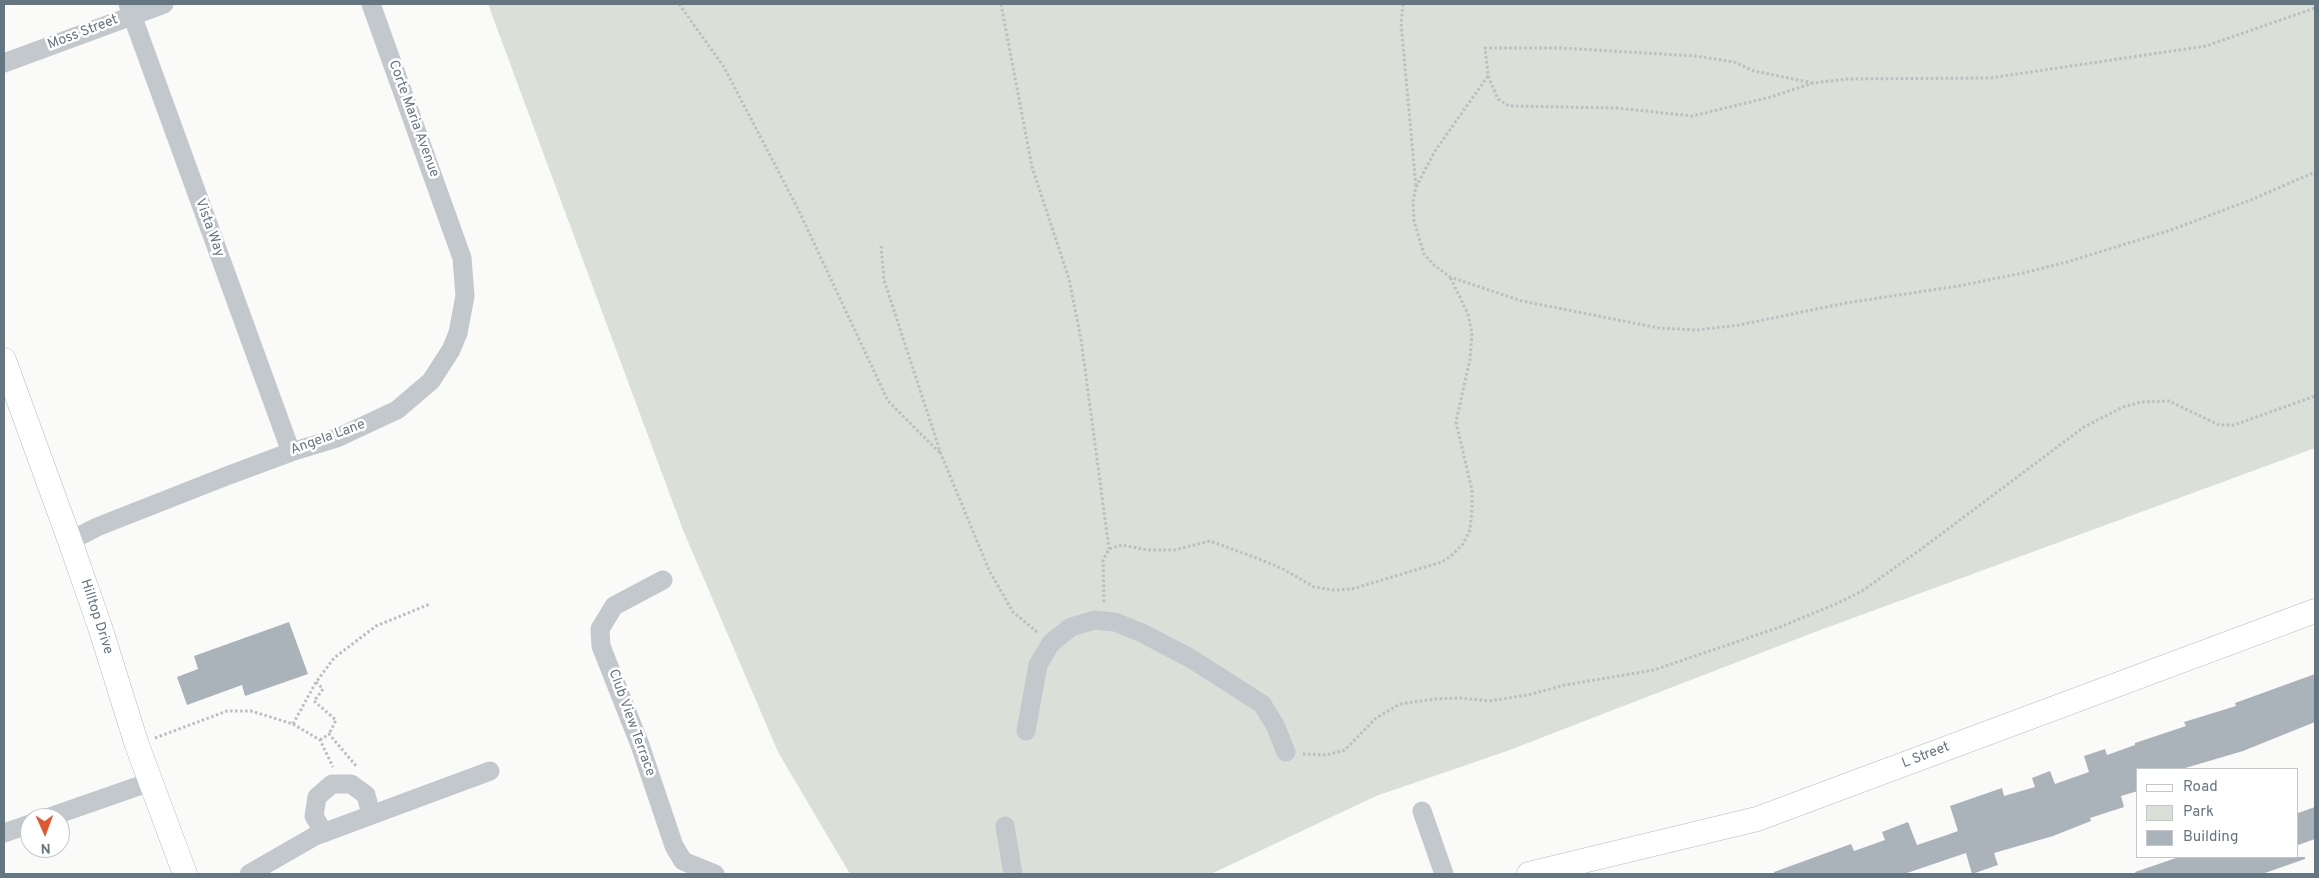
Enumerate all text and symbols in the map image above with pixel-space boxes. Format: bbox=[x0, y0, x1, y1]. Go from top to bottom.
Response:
street label: Moss Street bbox=[45, 12, 121, 54]
street label: Corte Maria Avenue bbox=[384, 58, 442, 180]
street label: Vista Way bbox=[191, 196, 227, 260]
street label: Angela Lane bbox=[288, 417, 368, 459]
street label: Hilltop Drive bbox=[76, 577, 116, 657]
street label: Club View Terrace bbox=[604, 667, 658, 779]
street label: L Street bbox=[1900, 739, 1952, 773]
legend bbox=[2136, 768, 2299, 858]
text: Road bbox=[2183, 778, 2218, 797]
text: Park bbox=[2183, 803, 2214, 822]
north arrow bbox=[20, 808, 70, 858]
text: Building bbox=[2183, 828, 2238, 847]
text: N bbox=[40, 839, 51, 856]

